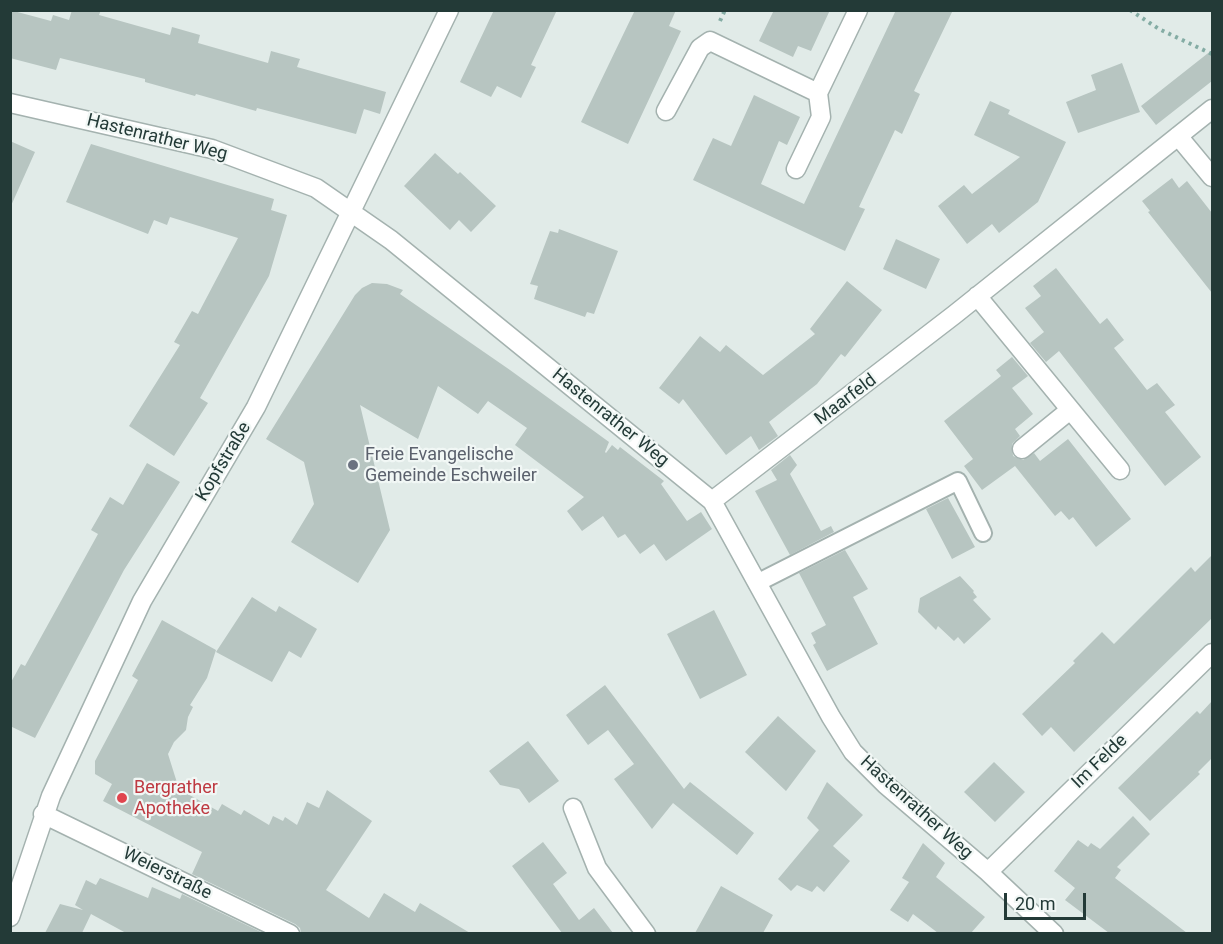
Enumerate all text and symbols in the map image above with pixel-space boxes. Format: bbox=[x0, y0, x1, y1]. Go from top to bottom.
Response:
street label: Hastenrather Weg bbox=[84, 110, 230, 166]
street label: Hastenrather Weg bbox=[547, 364, 673, 472]
street label: Maarfeld bbox=[811, 370, 881, 430]
street label: Kopfstraße bbox=[192, 418, 256, 506]
place label: Freie Evangelische Gemeinde Eschweiler bbox=[365, 444, 537, 486]
marker: Freie Evangelische Gemeinde Eschweiler bbox=[346, 458, 360, 472]
street label: Im Felde bbox=[1068, 730, 1132, 794]
street label: Hastenrather Weg bbox=[855, 752, 977, 864]
place label: Bergrather Apotheke bbox=[134, 777, 218, 820]
marker: Bergrather Apotheke bbox=[115, 791, 129, 805]
street label: Weierstraße bbox=[119, 843, 215, 905]
scale bar bbox=[1007, 881, 1090, 919]
text: 20 m bbox=[1015, 893, 1055, 914]

